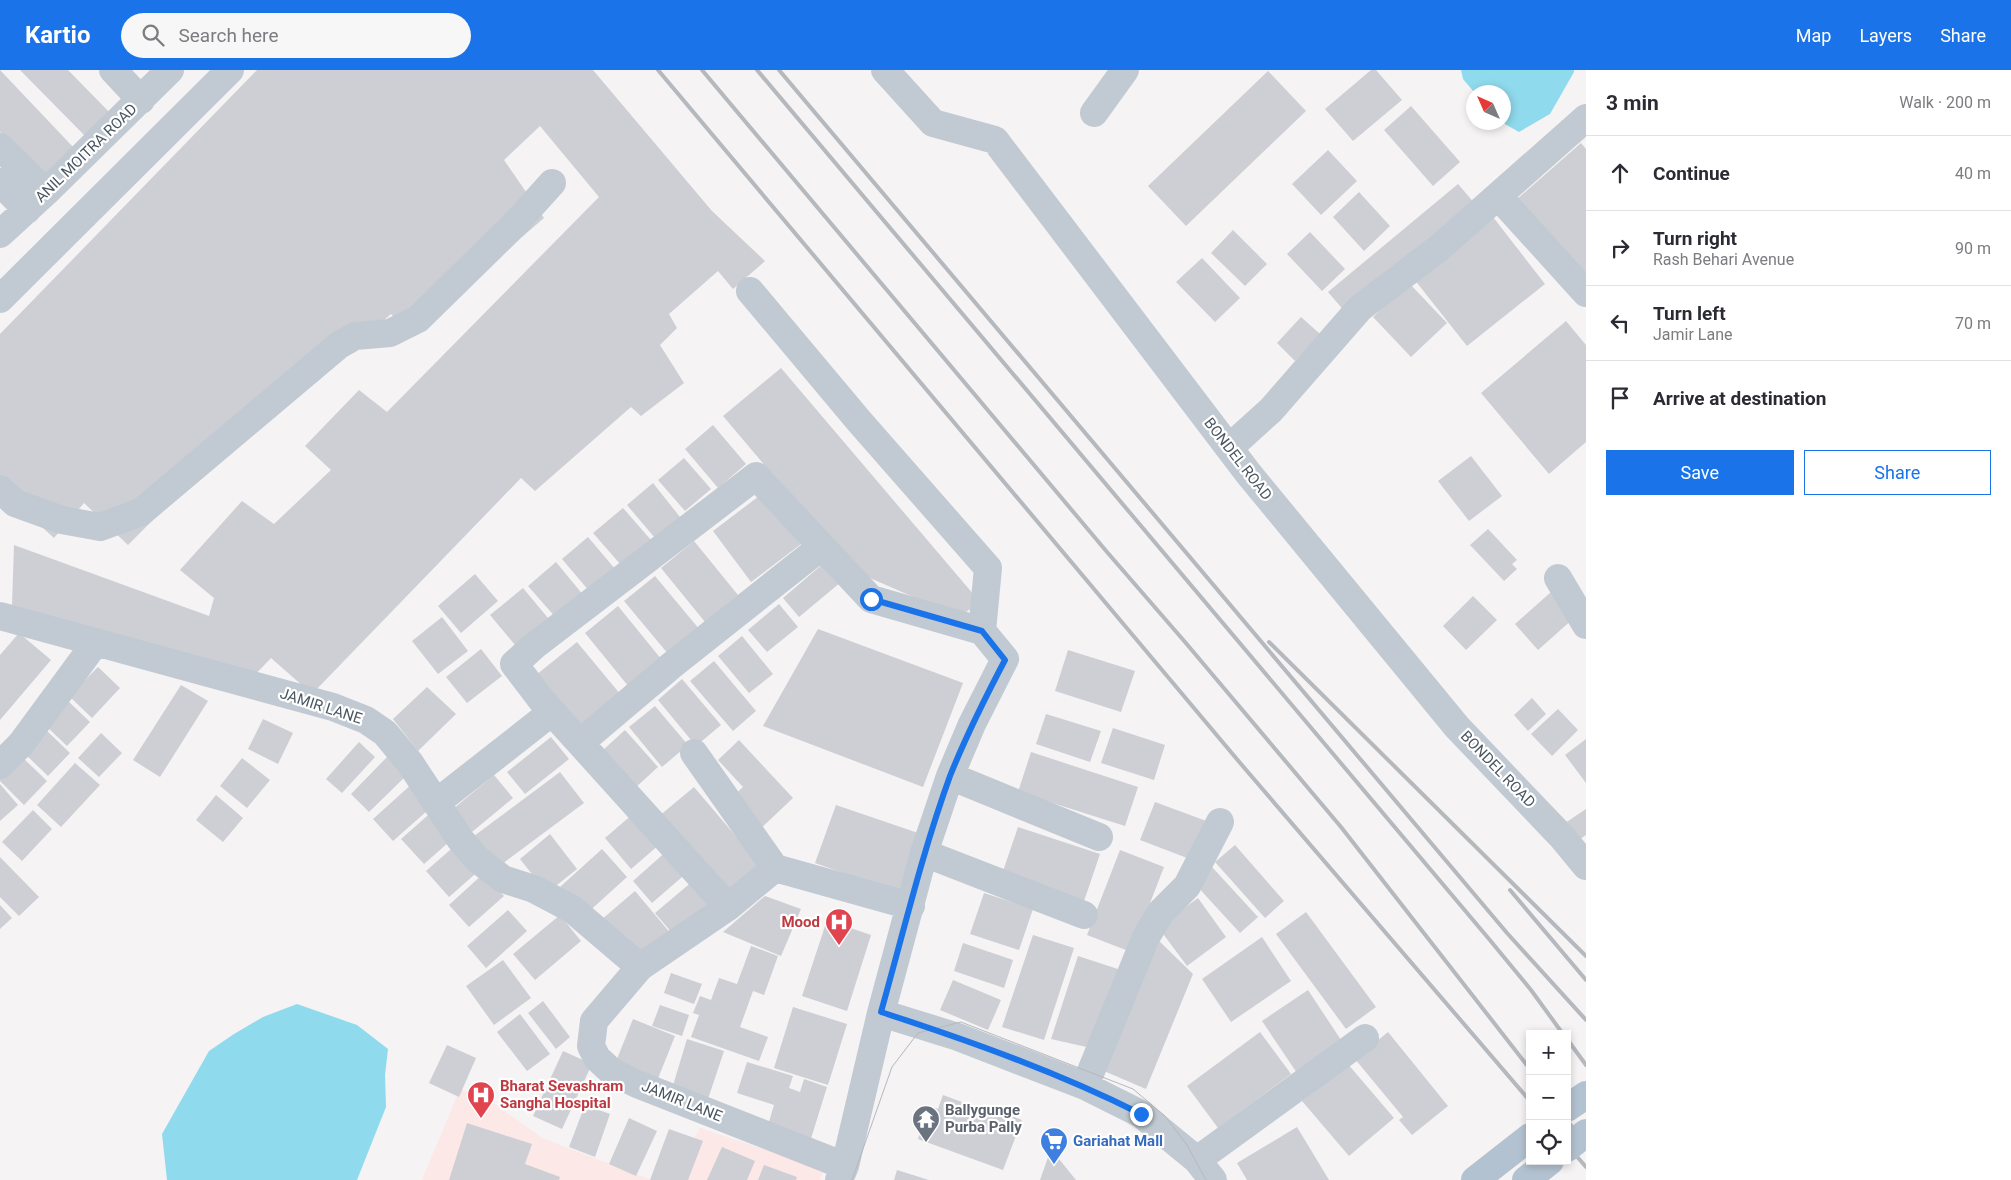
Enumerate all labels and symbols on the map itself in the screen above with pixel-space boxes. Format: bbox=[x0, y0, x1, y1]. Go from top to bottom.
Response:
north arrow bbox=[1466, 85, 1511, 130]
street label: ANIL MOITRA ROAD bbox=[31, 100, 141, 206]
street label: BONDEL ROAD bbox=[1200, 414, 1276, 504]
route start bbox=[860, 588, 883, 611]
street label: JAMIR LANE bbox=[278, 684, 365, 728]
street label: BONDEL ROAD bbox=[1457, 727, 1539, 811]
hospital icon: Mood bbox=[824, 907, 854, 946]
place label: Mood bbox=[781, 913, 820, 931]
place label: Bharat Sevashram Sangha Hospital bbox=[500, 1077, 623, 1112]
street label: JAMIR LANE bbox=[639, 1077, 725, 1125]
hospital icon: Bharat Sevashram Sangha Hospital bbox=[466, 1080, 496, 1119]
place label: Ballygunge Purba Pally bbox=[945, 1101, 1022, 1136]
route end bbox=[1130, 1103, 1153, 1126]
temple icon: Ballygunge Purba Pally bbox=[911, 1104, 941, 1143]
supermarket icon: Gariahat Mall bbox=[1039, 1126, 1069, 1165]
place label: Gariahat Mall bbox=[1073, 1132, 1163, 1150]

